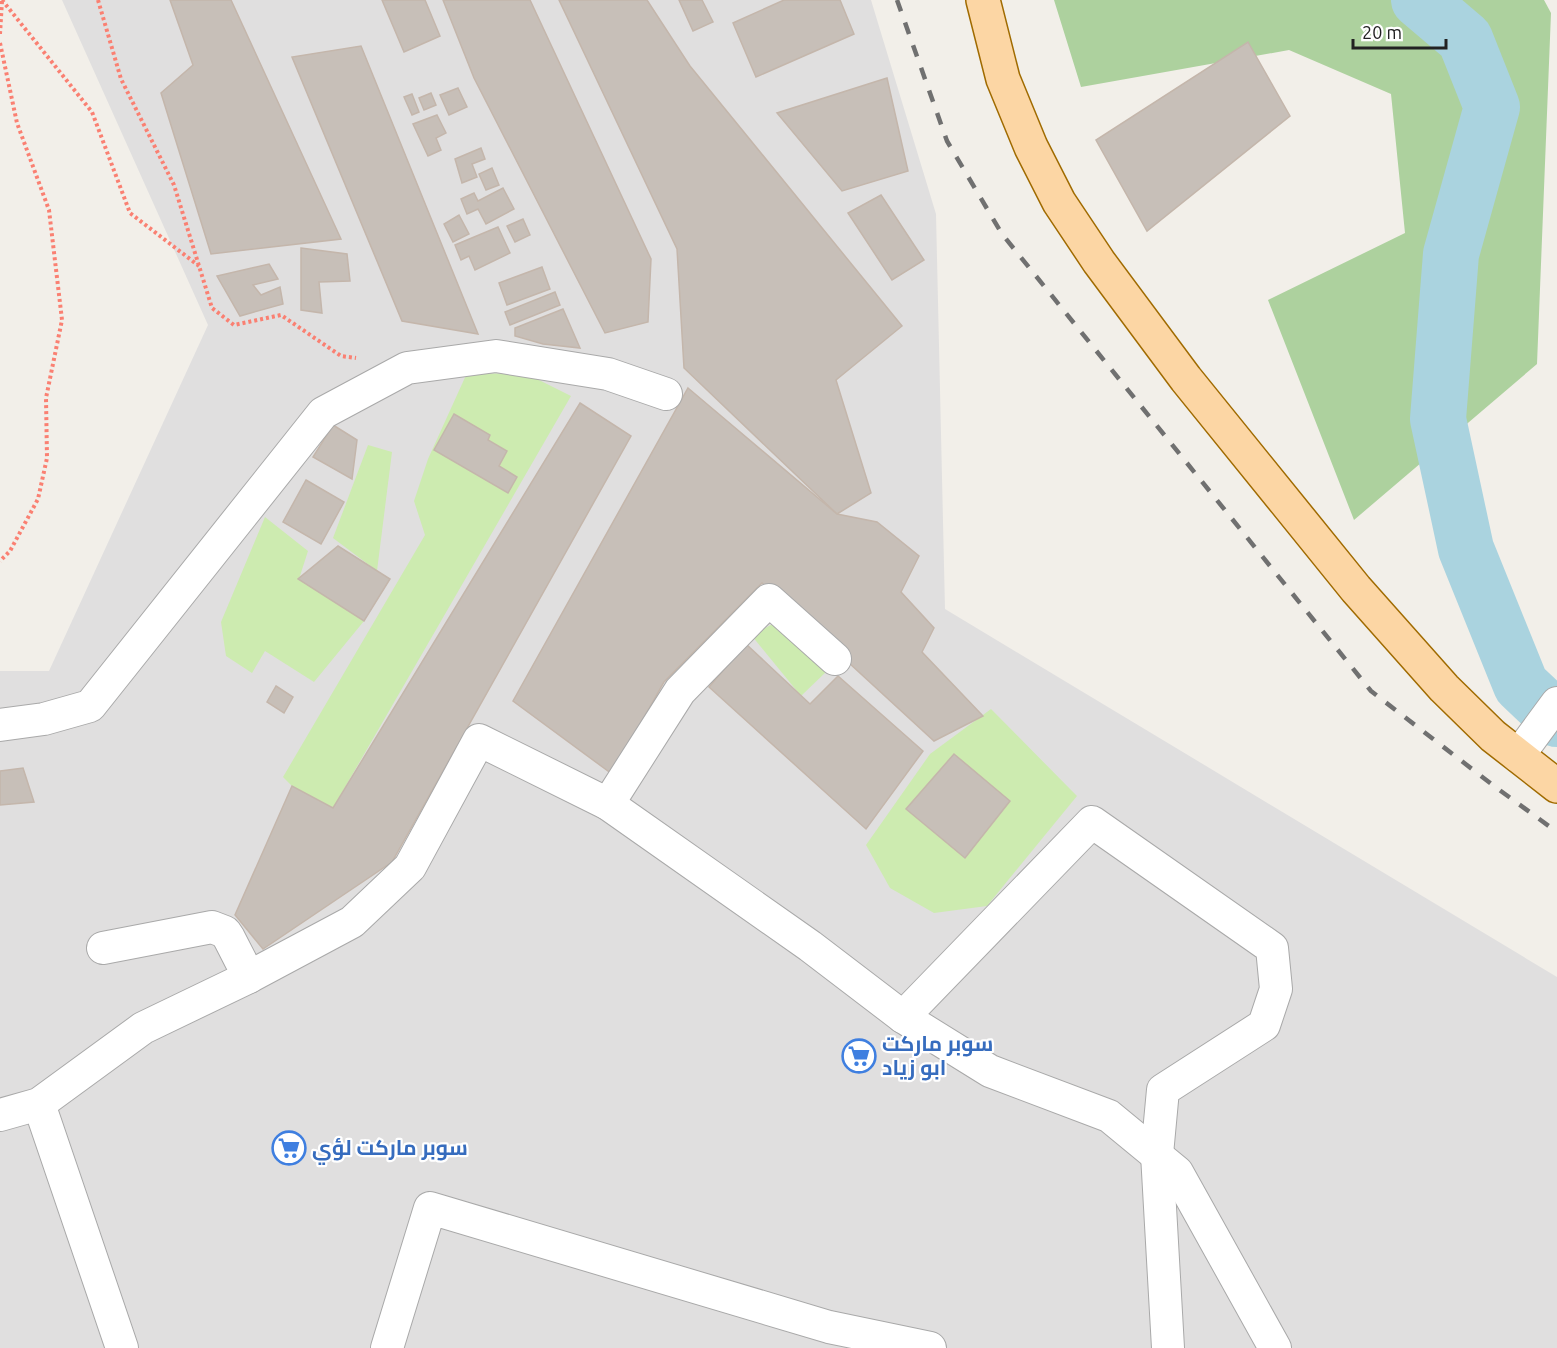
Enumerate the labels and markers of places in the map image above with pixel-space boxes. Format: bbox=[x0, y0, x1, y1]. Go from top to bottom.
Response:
place label: سوبر ماركت ابو زياد bbox=[882, 1031, 993, 1081]
supermarket icon: سوبر ماركت ابو زياد bbox=[841, 1038, 877, 1074]
supermarket icon: سوبر ماركت لؤي bbox=[271, 1130, 307, 1166]
place label: سوبر ماركت لؤي bbox=[312, 1135, 468, 1165]

